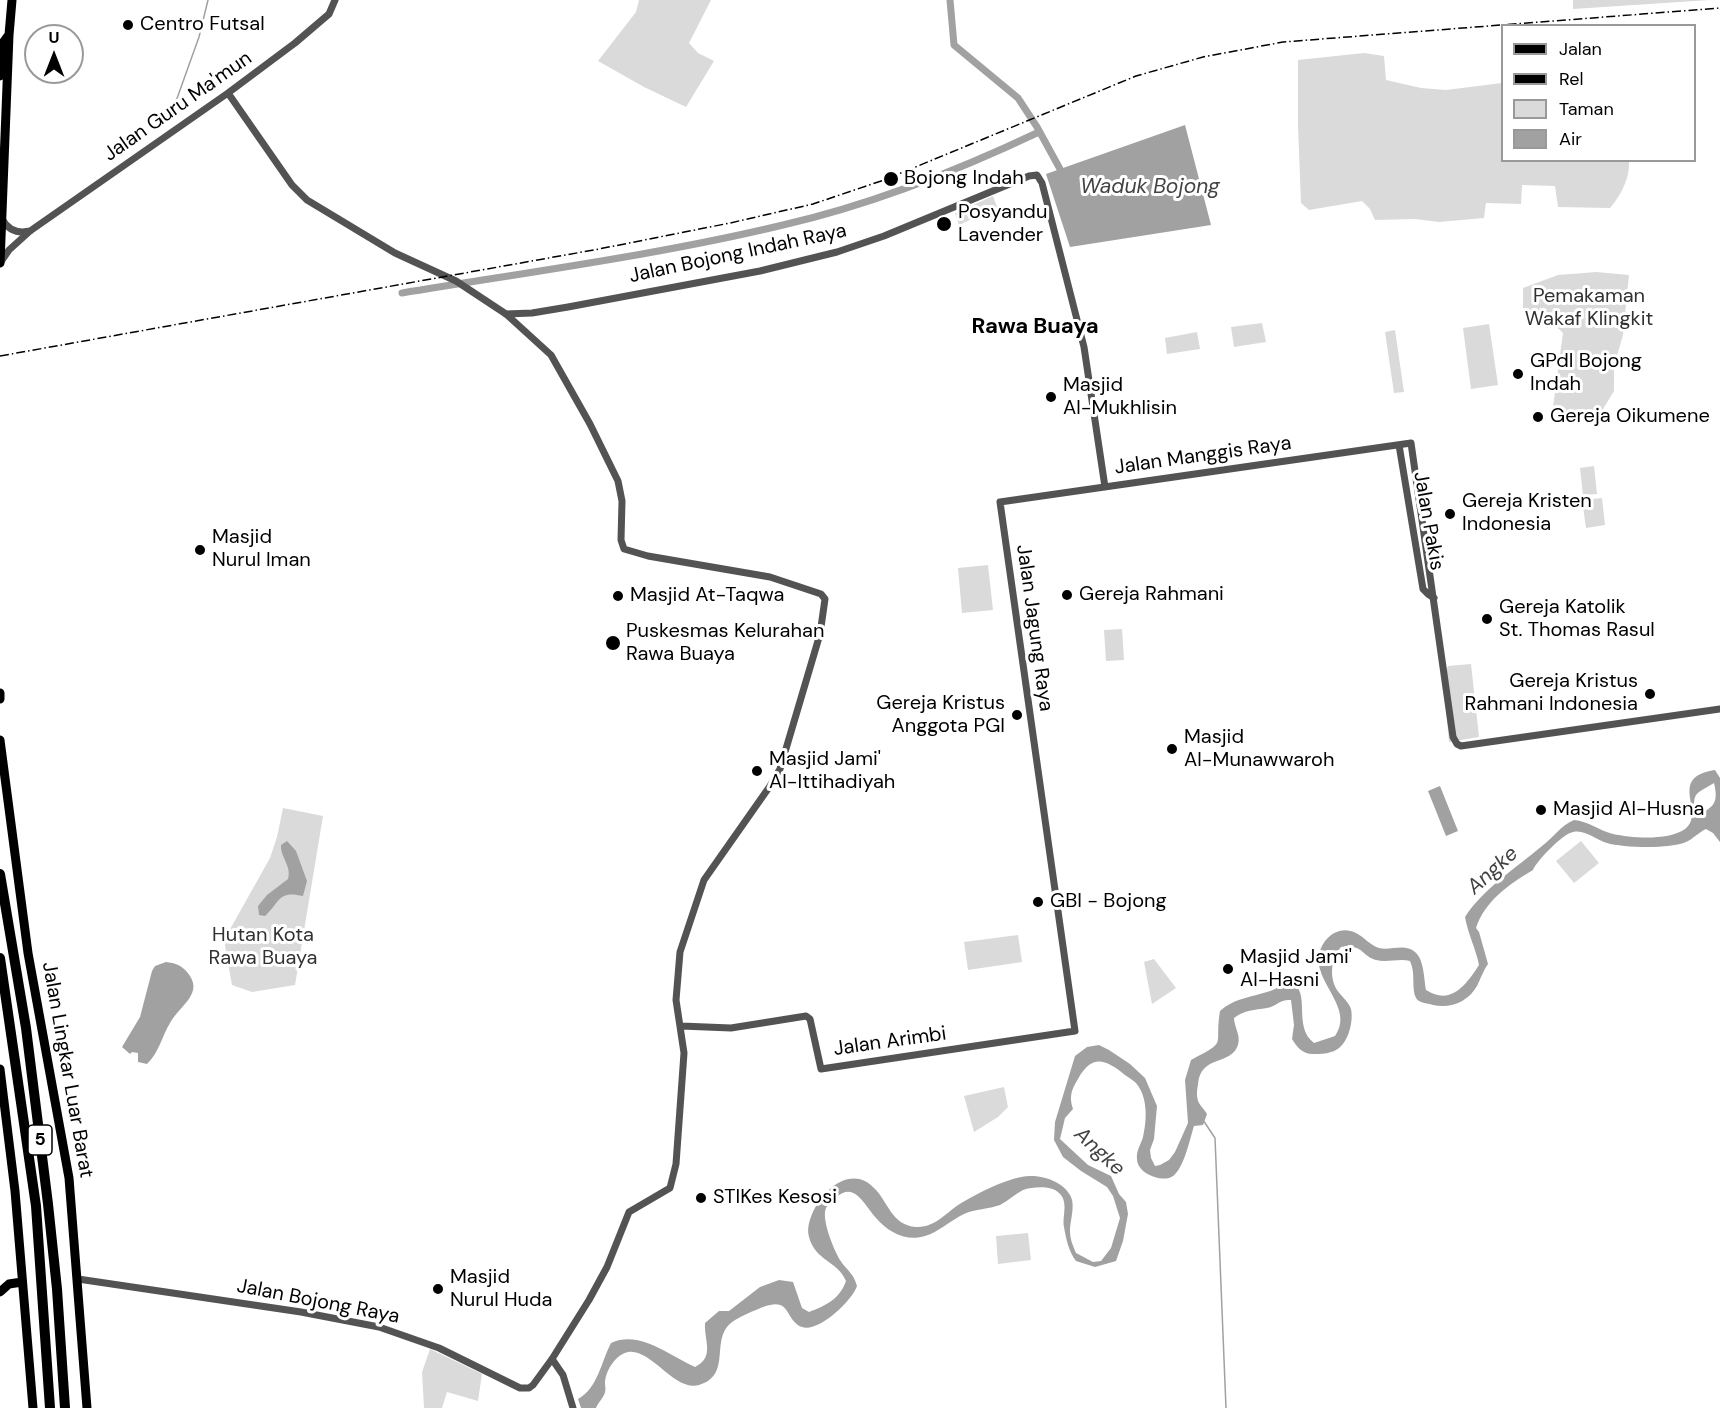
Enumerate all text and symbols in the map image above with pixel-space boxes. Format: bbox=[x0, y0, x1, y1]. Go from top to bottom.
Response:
place label: Centro Futsal bbox=[140, 13, 265, 37]
marker: Centro Futsal bbox=[121, 18, 135, 32]
north arrow bbox=[24, 24, 84, 84]
legend bbox=[1501, 24, 1696, 162]
text: U bbox=[49, 27, 59, 48]
text: Jalan bbox=[1559, 37, 1602, 61]
street label: Jalan Guru Ma'mun bbox=[99, 47, 257, 167]
text: Rel bbox=[1559, 67, 1583, 91]
text: Taman bbox=[1559, 97, 1614, 121]
text: Air bbox=[1559, 127, 1582, 151]
place label: Bojong Indah bbox=[904, 167, 1024, 191]
marker: Bojong Indah bbox=[882, 170, 900, 188]
water label: Waduk Bojong bbox=[1080, 174, 1220, 200]
place label: Posyandu Lavender bbox=[958, 201, 1047, 248]
marker: Posyandu Lavender bbox=[935, 215, 953, 233]
street label: Jalan Bojong Indah Raya bbox=[627, 219, 849, 289]
park label: Pemakaman Wakaf Klingkit bbox=[1525, 285, 1653, 332]
district label: Rawa Buaya bbox=[971, 314, 1099, 340]
place label: GPdI Bojong Indah bbox=[1530, 350, 1642, 397]
marker: GPdI Bojong Indah bbox=[1511, 367, 1525, 381]
place label: Masjid Al-Mukhlisin bbox=[1063, 374, 1177, 421]
marker: Masjid Al-Mukhlisin bbox=[1044, 390, 1058, 404]
place label: Gereja Oikumene bbox=[1550, 405, 1710, 429]
marker: Gereja Oikumene bbox=[1531, 410, 1545, 424]
street label: Jalan Manggis Raya bbox=[1113, 432, 1293, 480]
street label: Jalan Pakis bbox=[1408, 470, 1448, 572]
place label: Gereja Kristen Indonesia bbox=[1462, 490, 1592, 537]
marker: Gereja Kristen Indonesia bbox=[1443, 507, 1457, 521]
place label: Masjid Nurul Iman bbox=[212, 526, 311, 573]
marker: Masjid Nurul Iman bbox=[193, 543, 207, 557]
street label: Jalan Jagung Raya bbox=[1010, 543, 1058, 713]
place label: Gereja Rahmani bbox=[1079, 583, 1224, 607]
place label: Masjid At-Taqwa bbox=[630, 584, 784, 608]
marker: Gereja Rahmani bbox=[1060, 588, 1074, 602]
marker: Masjid At-Taqwa bbox=[611, 589, 625, 603]
place label: Gereja Katolik St. Thomas Rasul bbox=[1499, 596, 1655, 643]
marker: Gereja Katolik St. Thomas Rasul bbox=[1480, 612, 1494, 626]
place label: Puskesmas Kelurahan Rawa Buaya bbox=[626, 620, 824, 667]
marker: Puskesmas Kelurahan Rawa Buaya bbox=[604, 634, 622, 652]
place label: Gereja Kristus Rahmani Indonesia bbox=[1465, 670, 1638, 717]
marker: Gereja Kristus Rahmani Indonesia bbox=[1643, 687, 1657, 701]
place label: Gereja Kristus Anggota PGI bbox=[876, 692, 1005, 739]
marker: Gereja Kristus Anggota PGI bbox=[1010, 708, 1024, 722]
place label: Masjid Al-Munawwaroh bbox=[1184, 726, 1334, 773]
marker: Masjid Al-Munawwaroh bbox=[1165, 742, 1179, 756]
place label: Masjid Jami' Al-Ittihadiyah bbox=[769, 748, 895, 795]
marker: Masjid Jami' Al-Ittihadiyah bbox=[750, 764, 764, 778]
place label: Masjid Al-Husna bbox=[1553, 798, 1704, 822]
marker: Masjid Al-Husna bbox=[1534, 803, 1548, 817]
water label: Angke bbox=[1462, 842, 1524, 900]
place label: GBI - Bojong bbox=[1050, 890, 1167, 914]
marker: GBI - Bojong bbox=[1031, 895, 1045, 909]
park label: Hutan Kota Rawa Buaya bbox=[209, 924, 317, 971]
place label: Masjid Jami' Al-Hasni bbox=[1240, 946, 1352, 993]
street label: Jalan Lingkar Luar Barat bbox=[36, 960, 98, 1180]
marker: Masjid Jami' Al-Hasni bbox=[1221, 962, 1235, 976]
street label: Jalan Arimbi bbox=[832, 1022, 948, 1062]
water label: Angke bbox=[1069, 1122, 1129, 1182]
road number: 5 bbox=[28, 1125, 52, 1155]
place label: STIKes Kesosi bbox=[713, 1186, 837, 1210]
marker: STIKes Kesosi bbox=[694, 1191, 708, 1205]
place label: Masjid Nurul Huda bbox=[450, 1266, 552, 1313]
street label: Jalan Bojong Raya bbox=[235, 1274, 401, 1330]
marker: Masjid Nurul Huda bbox=[431, 1282, 445, 1296]

